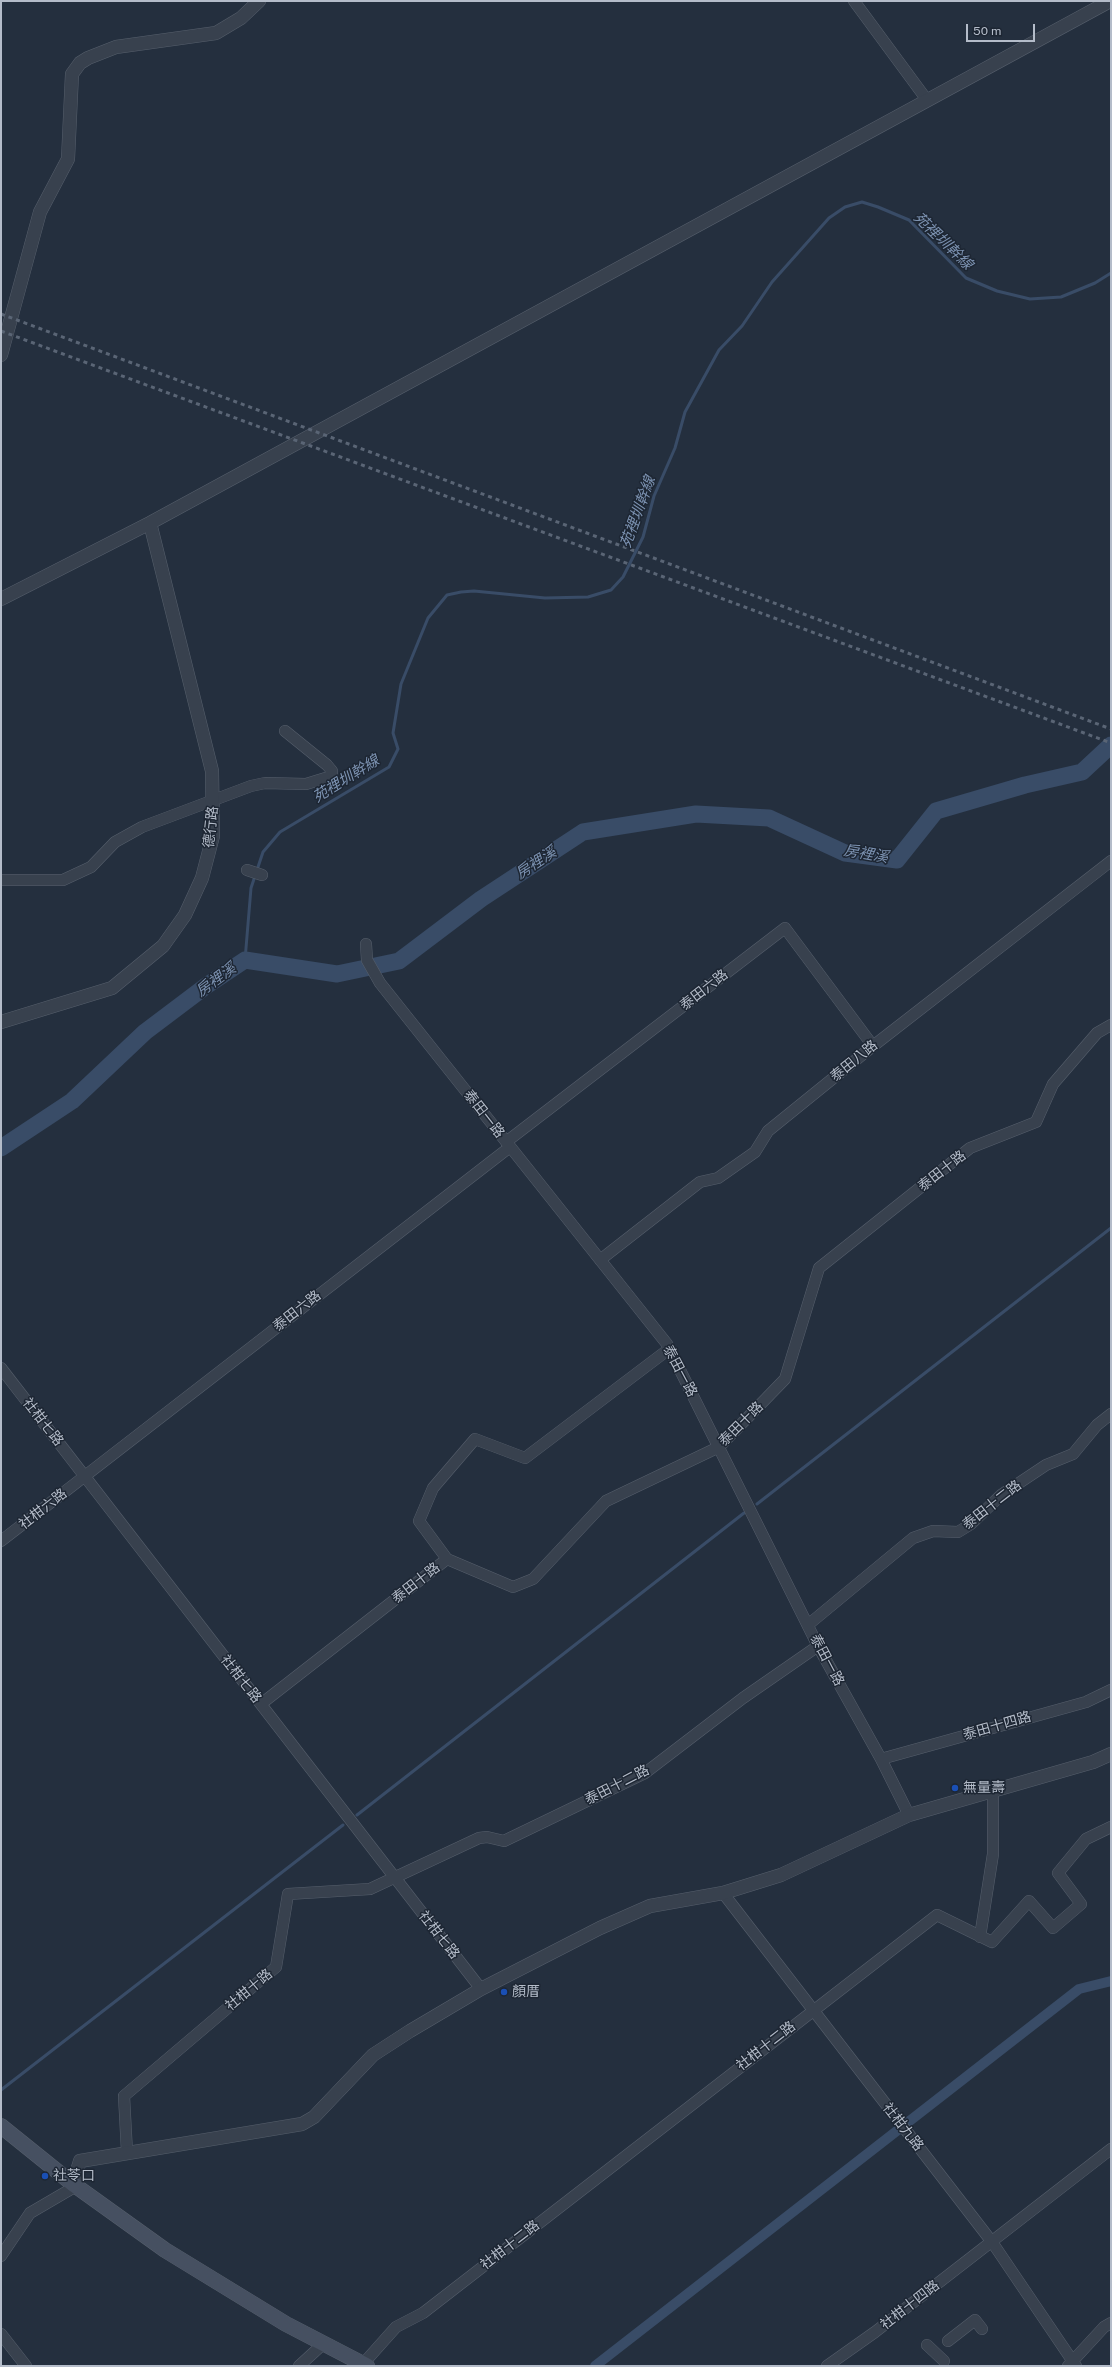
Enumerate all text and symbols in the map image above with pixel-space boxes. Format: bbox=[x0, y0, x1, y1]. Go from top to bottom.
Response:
scale bar bbox=[968, 16, 1037, 42]
text: 50 m bbox=[973, 24, 1001, 38]
water label: 苑裡圳幹線 bbox=[910, 208, 976, 274]
water label: 苑裡圳幹線 bbox=[617, 474, 659, 550]
water label: 苑裡圳幹線 bbox=[309, 751, 383, 807]
street label: 德行路 bbox=[200, 805, 222, 849]
water label: 房裡溪 bbox=[842, 841, 890, 867]
water label: 房裡溪 bbox=[512, 843, 560, 883]
water label: 房裡溪 bbox=[193, 959, 239, 1001]
street label: 泰田六路 bbox=[677, 966, 731, 1014]
street label: 泰田八路 bbox=[827, 1037, 881, 1085]
street label: 泰田一路 bbox=[460, 1087, 508, 1141]
street label: 泰田十路 bbox=[915, 1147, 969, 1195]
street label: 泰田六路 bbox=[270, 1287, 324, 1335]
street label: 泰田一路 bbox=[659, 1342, 701, 1400]
street label: 社柑七路 bbox=[19, 1395, 67, 1449]
street label: 泰田十路 bbox=[715, 1398, 767, 1450]
street label: 泰田十二路 bbox=[959, 1477, 1025, 1533]
street label: 社柑六路 bbox=[16, 1485, 70, 1533]
street label: 泰田十路 bbox=[389, 1559, 443, 1607]
street label: 泰田一路 bbox=[806, 1631, 848, 1689]
street label: 社柑七路 bbox=[217, 1652, 265, 1706]
street label: 泰田十四路 bbox=[961, 1708, 1033, 1744]
street label: 泰田十二路 bbox=[582, 1762, 652, 1808]
place label: 無量壽 bbox=[963, 1780, 1005, 1796]
marker: 無量壽 bbox=[950, 1783, 960, 1793]
street label: 社柑七路 bbox=[415, 1908, 463, 1962]
street label: 社柑十路 bbox=[222, 1966, 276, 2014]
place label: 顏厝 bbox=[512, 1984, 540, 2000]
marker: 顏厝 bbox=[499, 1987, 509, 1997]
street label: 社柑十二路 bbox=[733, 2018, 799, 2074]
street label: 社柑九路 bbox=[879, 2100, 927, 2154]
place label: 社苓口 bbox=[53, 2168, 95, 2184]
marker: 社苓口 bbox=[40, 2171, 50, 2181]
street label: 社柑十二路 bbox=[477, 2217, 543, 2273]
street label: 社柑十四路 bbox=[877, 2277, 943, 2333]

